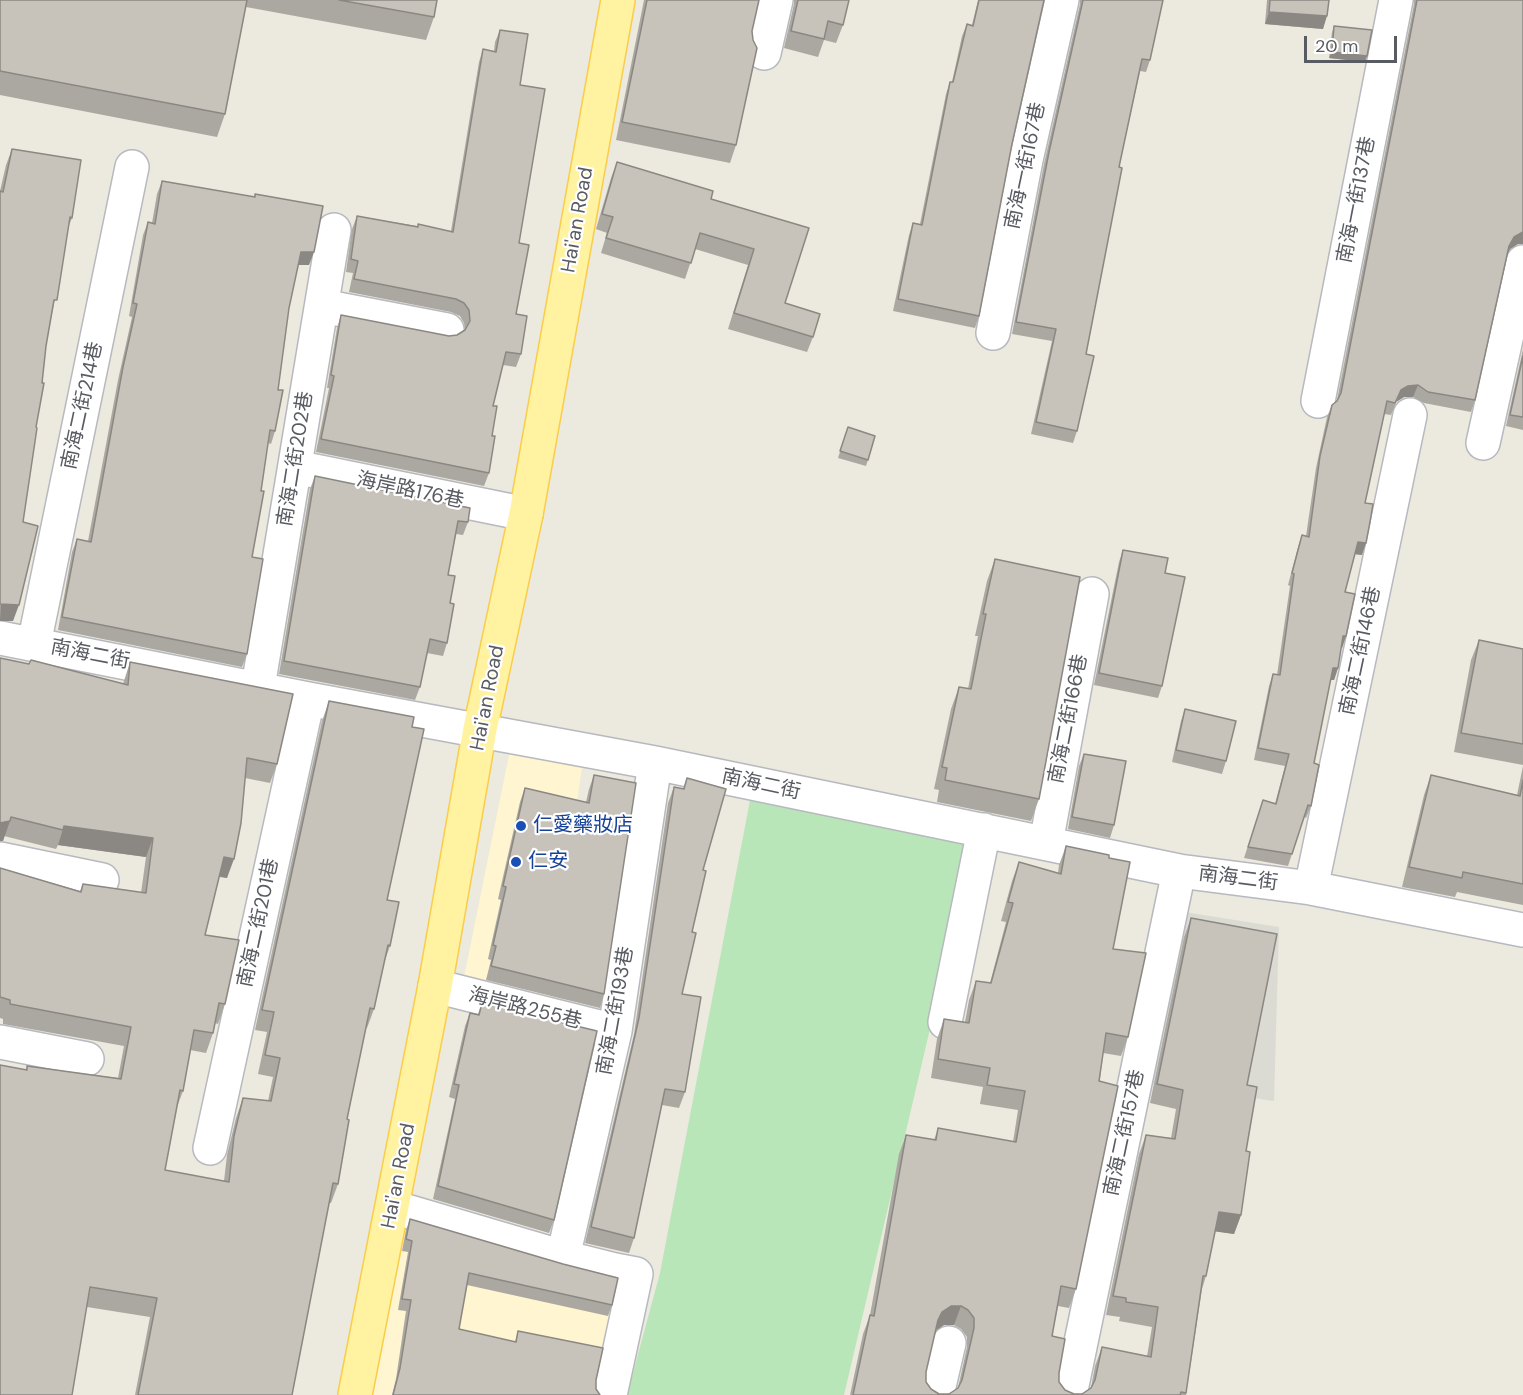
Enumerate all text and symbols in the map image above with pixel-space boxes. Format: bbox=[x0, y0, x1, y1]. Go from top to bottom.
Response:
scale bar bbox=[1307, 24, 1400, 62]
text: 20 m bbox=[1315, 34, 1358, 58]
street label: 南海一街167巷 bbox=[1001, 100, 1051, 232]
street label: 南海一街137巷 bbox=[1333, 135, 1381, 265]
street label: Hai'an Road bbox=[557, 165, 599, 275]
street label: 南海二街214巷 bbox=[58, 340, 108, 472]
street label: 南海二街202巷 bbox=[273, 390, 319, 528]
street label: 海岸路176巷 bbox=[354, 468, 466, 514]
street label: 南海二街146巷 bbox=[1336, 584, 1386, 718]
street label: 南海二街 bbox=[48, 636, 132, 674]
street label: Hai'an Road bbox=[466, 643, 510, 753]
street label: 南海二街166巷 bbox=[1045, 652, 1093, 786]
street label: 南海二街 bbox=[719, 765, 803, 805]
place label: 仁愛藥妝店 bbox=[533, 814, 633, 838]
marker: 仁愛藥妝店 bbox=[514, 819, 528, 833]
place label: 仁安 bbox=[528, 850, 568, 874]
marker: 仁安 bbox=[509, 855, 523, 869]
street label: 南海二街201巷 bbox=[234, 856, 284, 990]
street label: 南海二街 bbox=[1197, 862, 1279, 896]
street label: 南海二街193巷 bbox=[593, 945, 639, 1077]
street label: 海岸路255巷 bbox=[466, 983, 584, 1035]
street label: 南海二街157巷 bbox=[1100, 1068, 1150, 1198]
street label: Hai'an Road bbox=[377, 1121, 421, 1231]

